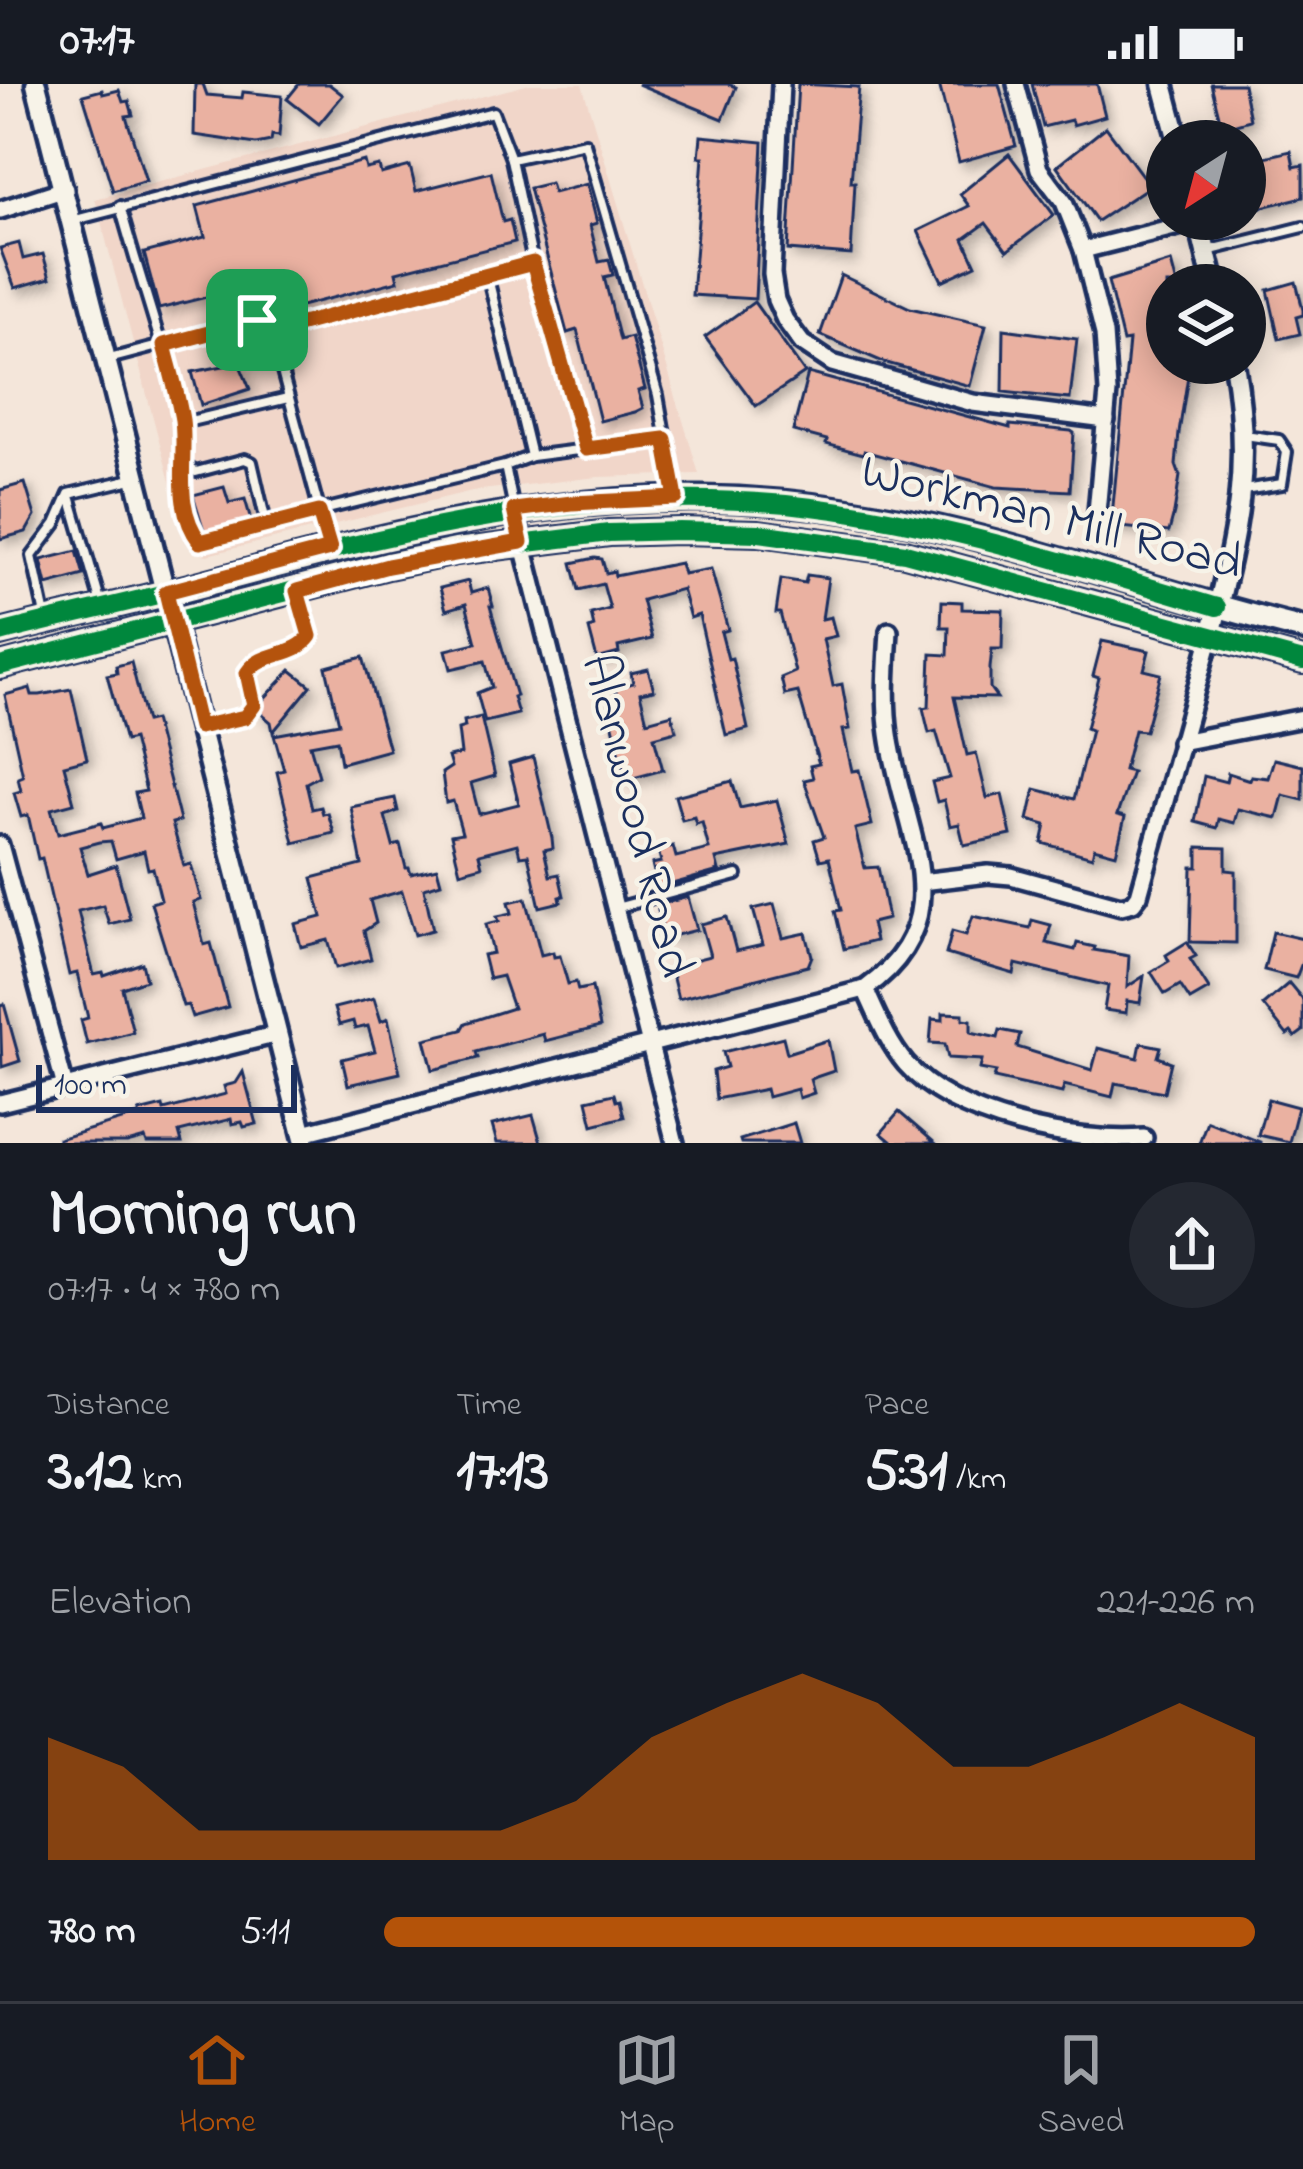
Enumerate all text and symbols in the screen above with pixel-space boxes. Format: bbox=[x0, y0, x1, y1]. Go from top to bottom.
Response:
text: 07:17 bbox=[60, 9, 135, 75]
north arrow bbox=[1146, 120, 1266, 240]
map controls bbox=[1146, 120, 1266, 384]
button: layers bbox=[1146, 264, 1266, 384]
pin bbox=[206, 269, 308, 371]
icon: arrive bbox=[224, 287, 290, 353]
street label: Workman Mill Road bbox=[853, 435, 1249, 603]
street label: Alanwood Road bbox=[559, 646, 711, 986]
scale bar bbox=[36, 1059, 297, 1112]
text: 100 m bbox=[54, 1062, 127, 1110]
text: Morning run bbox=[48, 1169, 357, 1265]
button: share bbox=[1129, 1182, 1255, 1308]
text: 07:17 · 4 × 780 m bbox=[48, 1262, 280, 1319]
text: Distance bbox=[48, 1382, 170, 1430]
text: Time bbox=[456, 1382, 522, 1430]
text: Pace bbox=[865, 1382, 929, 1430]
text: 3.12 bbox=[48, 1430, 134, 1517]
text: 17:13 bbox=[456, 1430, 549, 1517]
text: 5:31 bbox=[865, 1430, 948, 1517]
text: km bbox=[134, 1456, 182, 1504]
text: /km bbox=[948, 1456, 1006, 1504]
text: Elevation bbox=[48, 1575, 191, 1632]
text: 221–226 m bbox=[1097, 1575, 1255, 1632]
text: 780 m bbox=[48, 1904, 136, 1961]
text: 5:11 bbox=[240, 1904, 290, 1961]
tab: Home bbox=[179, 2027, 256, 2147]
tab: Map bbox=[614, 2027, 680, 2147]
tab: Saved bbox=[1038, 2027, 1124, 2147]

